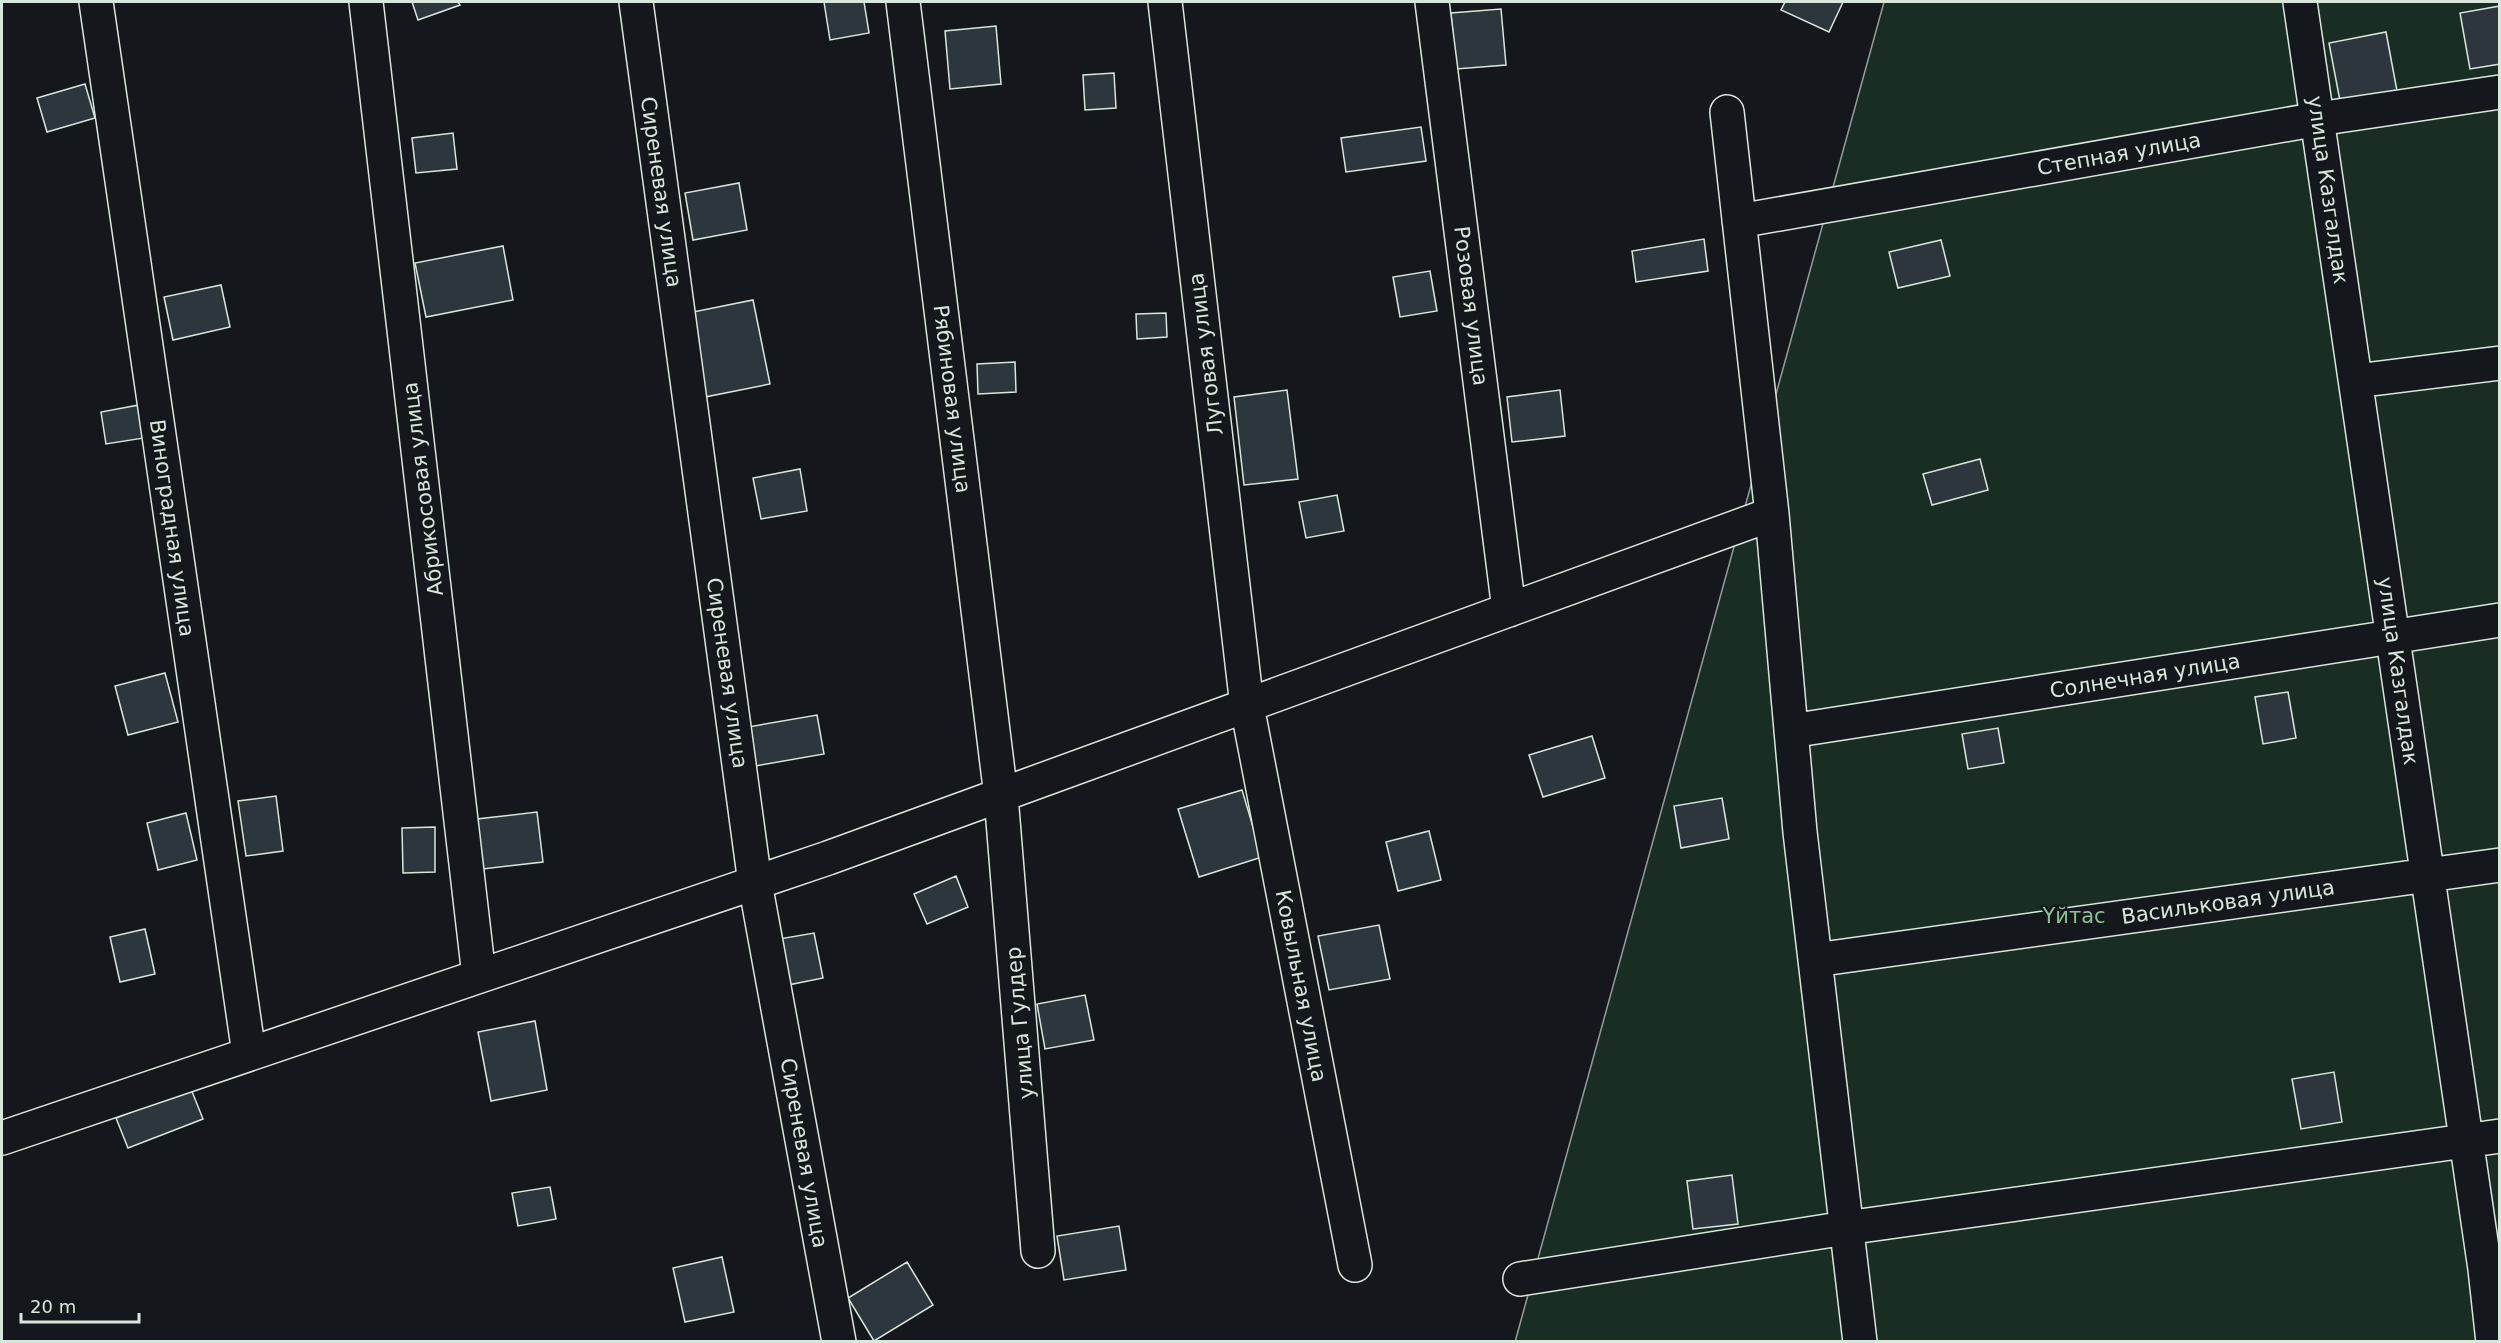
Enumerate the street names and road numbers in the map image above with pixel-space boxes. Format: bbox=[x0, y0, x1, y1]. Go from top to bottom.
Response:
street label: улица Казгалдак bbox=[2303, 94, 2353, 286]
street label: Сиреневая улица bbox=[636, 95, 686, 289]
street label: Степная улица bbox=[2035, 128, 2203, 180]
street label: Розовая улица bbox=[1449, 225, 1493, 387]
street label: Луговая улица bbox=[1184, 271, 1228, 437]
street label: Рябиновая улица bbox=[929, 303, 975, 495]
street label: Абрикосовая улица bbox=[398, 381, 448, 597]
street label: Виноградная улица bbox=[145, 418, 199, 638]
street label: улица Казгалдак bbox=[2373, 575, 2423, 767]
street label: Сиреневая улица bbox=[702, 576, 752, 770]
street label: Солнечная улица bbox=[2048, 649, 2242, 703]
street label: Васильковая улица bbox=[2120, 875, 2336, 929]
street label: Ковыльная улица bbox=[1271, 888, 1331, 1084]
street label: улица Гулдер bbox=[1001, 946, 1039, 1100]
street label: Сиреневая улица bbox=[775, 1056, 833, 1250]

